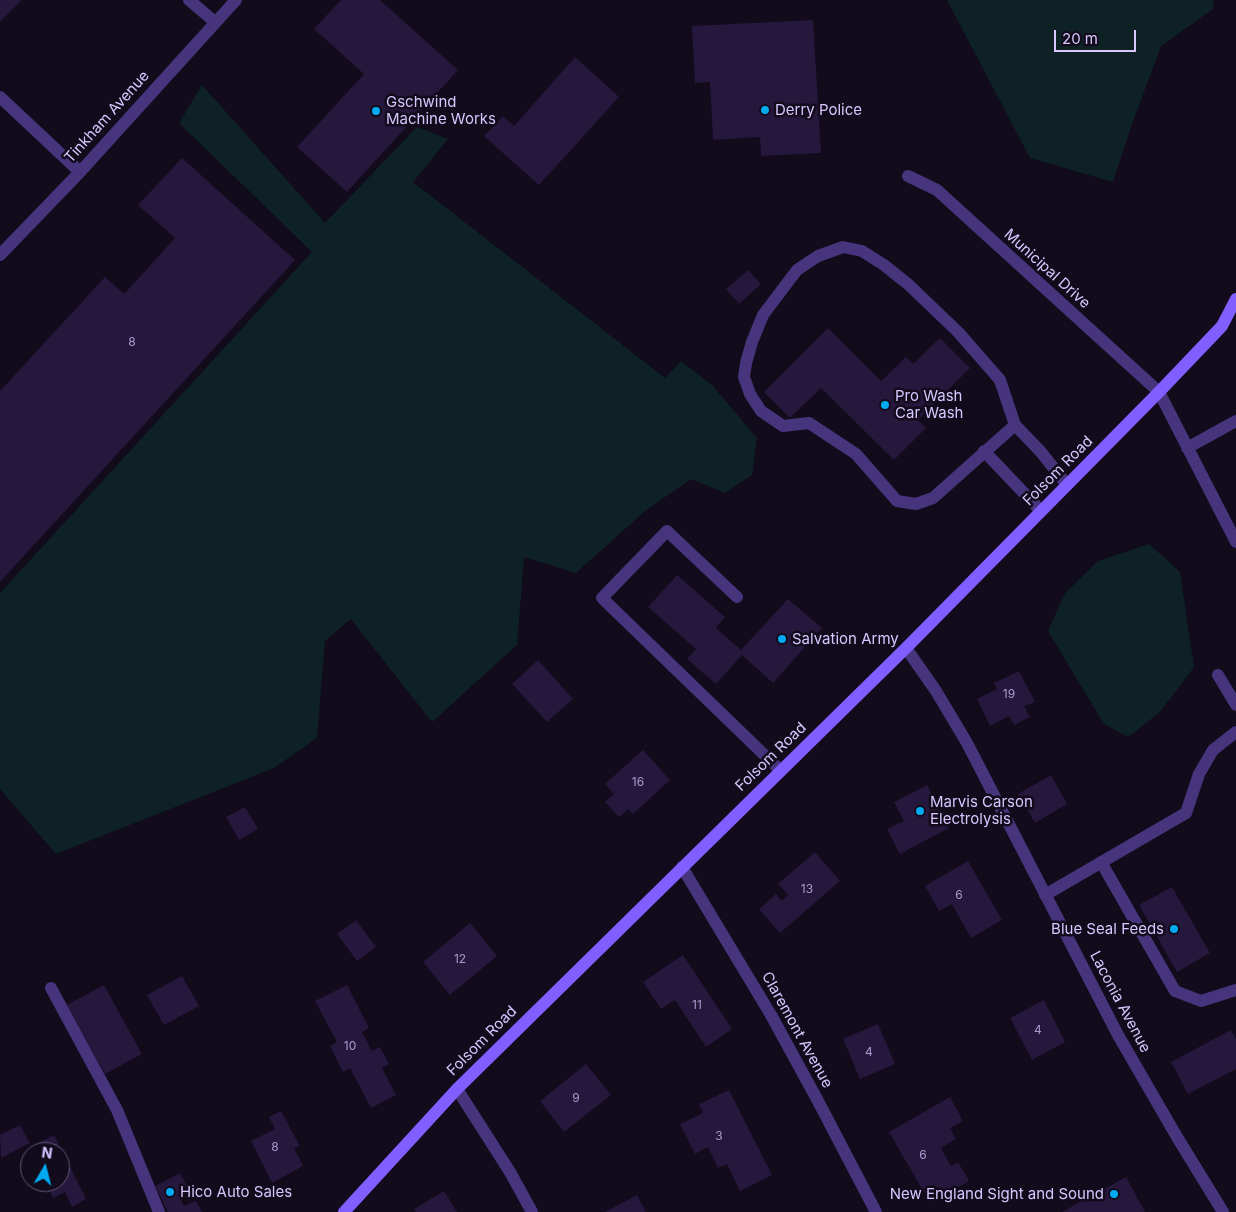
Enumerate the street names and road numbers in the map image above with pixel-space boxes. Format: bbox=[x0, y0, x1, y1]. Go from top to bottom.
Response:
street label: Tinkham Avenue bbox=[61, 67, 153, 167]
street label: Municipal Drive bbox=[1000, 226, 1094, 312]
street label: Folsom Road bbox=[1019, 432, 1097, 510]
street label: Folsom Road bbox=[732, 719, 810, 795]
street label: Laconia Avenue bbox=[1086, 948, 1154, 1056]
street label: Claremont Avenue bbox=[758, 969, 836, 1091]
street label: Folsom Road bbox=[443, 1002, 521, 1080]

